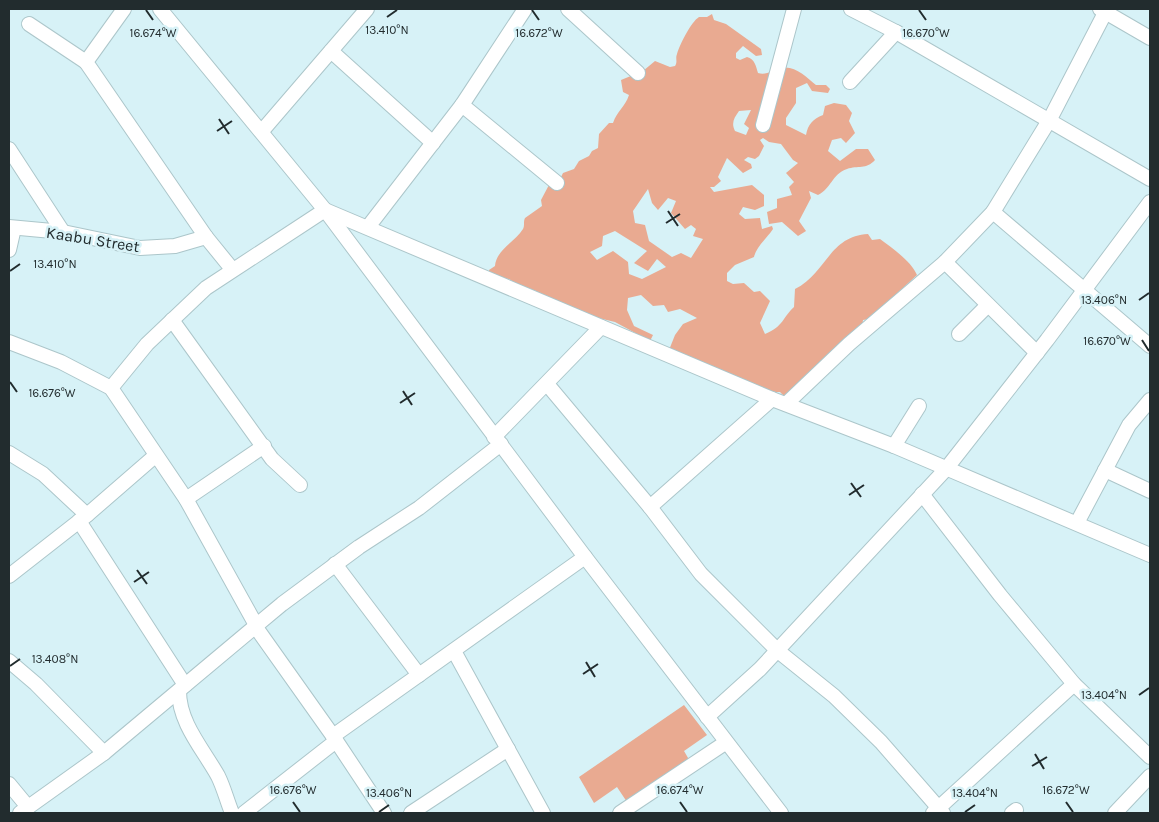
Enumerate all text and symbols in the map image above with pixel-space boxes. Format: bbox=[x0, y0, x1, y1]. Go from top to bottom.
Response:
text: 13.410°N bbox=[365, 23, 409, 37]
text: 16.674°W bbox=[130, 26, 177, 40]
text: 16.672°W bbox=[515, 26, 563, 40]
text: 16.670°W bbox=[902, 26, 950, 40]
street label: Kaabu Street bbox=[45, 223, 141, 256]
text: 13.410°N bbox=[33, 257, 77, 271]
text: 13.406°N bbox=[1081, 293, 1127, 307]
text: 16.670°W bbox=[1083, 334, 1131, 348]
text: 16.676°W bbox=[28, 386, 76, 400]
text: 13.408°N bbox=[32, 652, 78, 666]
text: 13.404°N bbox=[1081, 688, 1127, 702]
text: 16.676°W bbox=[269, 783, 317, 797]
text: 16.674°W bbox=[657, 783, 704, 797]
text: 16.672°W bbox=[1042, 783, 1090, 797]
text: 13.406°N bbox=[366, 786, 412, 800]
text: 13.404°N bbox=[952, 786, 998, 800]

